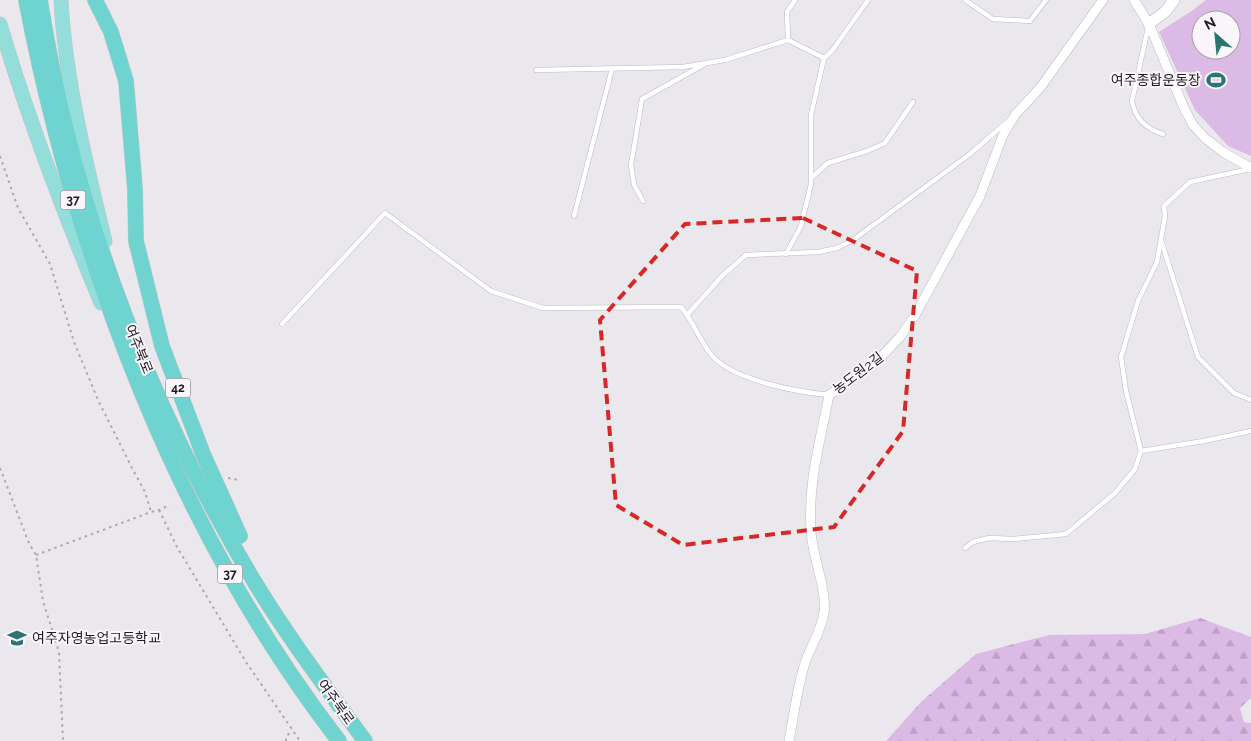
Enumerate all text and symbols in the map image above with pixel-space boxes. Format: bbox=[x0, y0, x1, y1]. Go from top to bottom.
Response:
north arrow bbox=[1191, 10, 1241, 60]
text: N bbox=[1202, 14, 1218, 33]
sports icon: 여주종합운동장 bbox=[1205, 69, 1227, 91]
place label: 여주종합운동장 bbox=[1111, 72, 1201, 88]
road number: 37 bbox=[60, 190, 86, 210]
street label: 여주북로 bbox=[122, 322, 156, 376]
street label: 농도원2길 bbox=[830, 349, 886, 397]
road number: 42 bbox=[166, 378, 190, 398]
road number: 37 bbox=[218, 564, 242, 584]
school or university icon: 여주자영농업고등학교 bbox=[6, 627, 28, 649]
place label: 여주자영농업고등학교 bbox=[32, 630, 161, 646]
street label: 여주북로 bbox=[314, 676, 358, 728]

